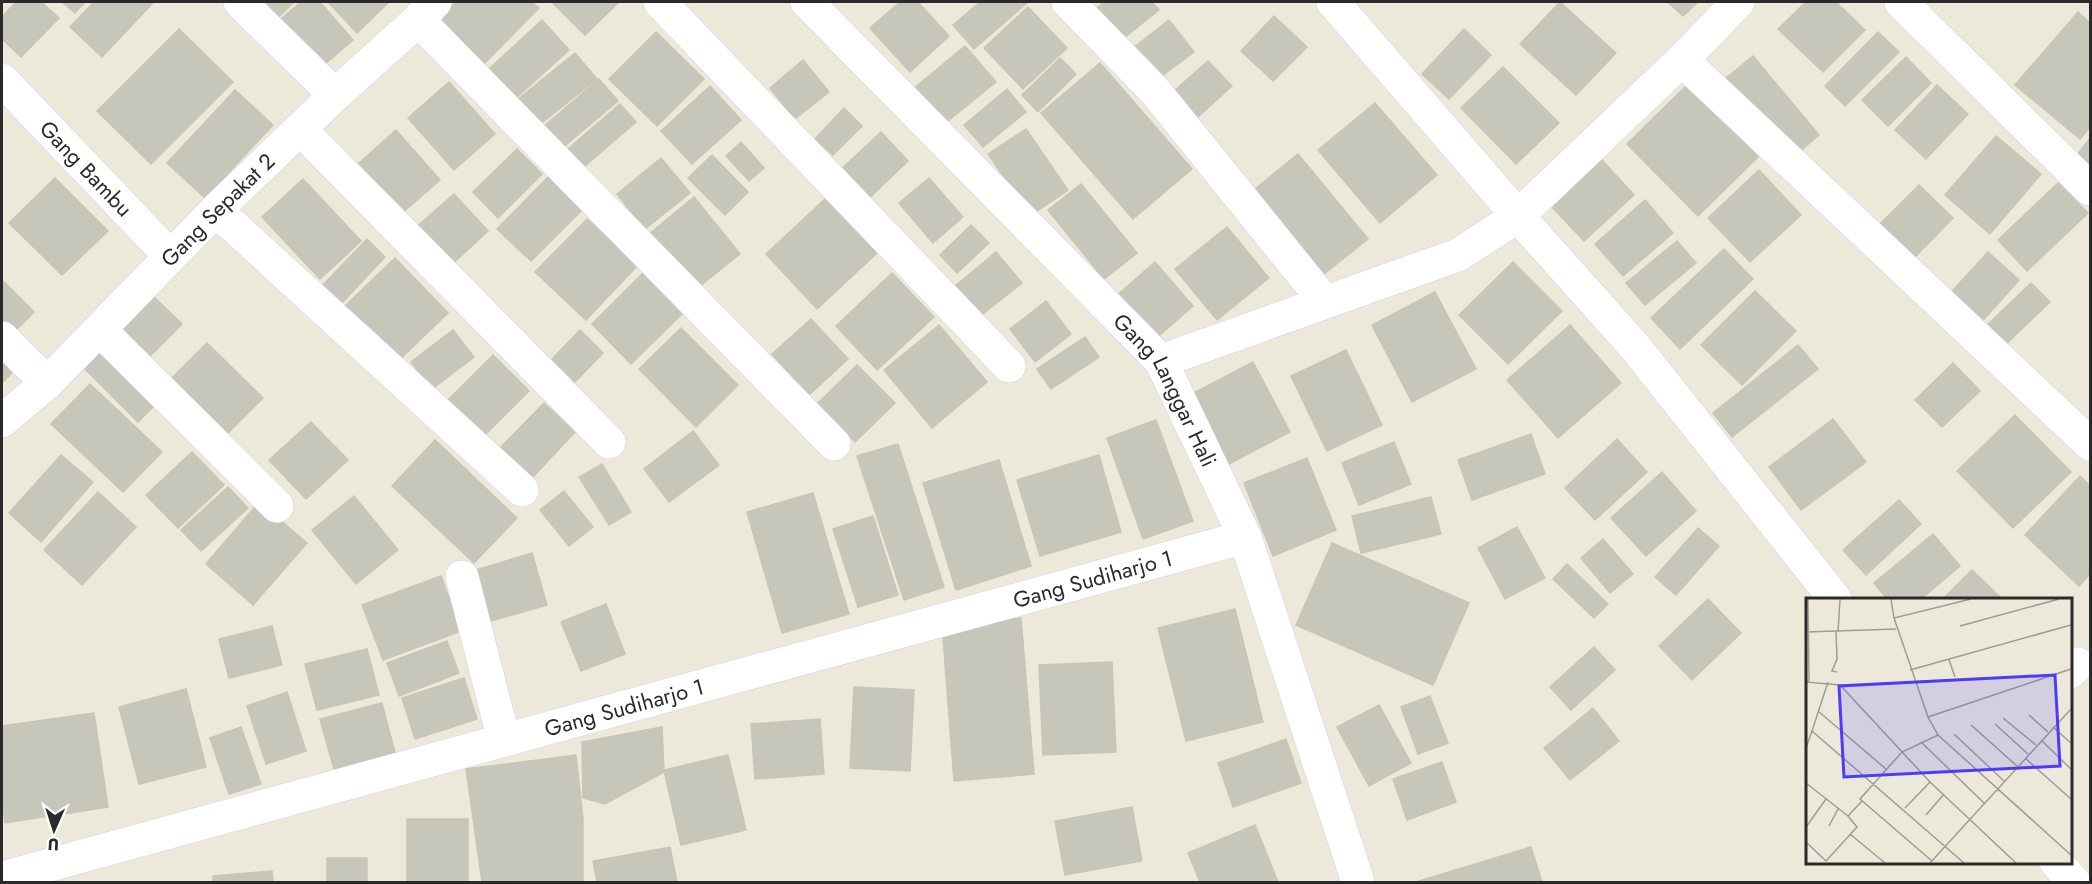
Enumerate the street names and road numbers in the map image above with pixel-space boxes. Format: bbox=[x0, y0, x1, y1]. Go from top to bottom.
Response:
street label: Gang Bambu bbox=[32, 113, 140, 224]
street label: Gang Sepakat 2 bbox=[153, 146, 282, 274]
street label: Gang Langgar Hali bbox=[1106, 306, 1225, 472]
street label: Gang Sudiharjo 1 bbox=[1009, 542, 1176, 616]
street label: Gang Sudiharjo 1 bbox=[541, 670, 707, 744]

